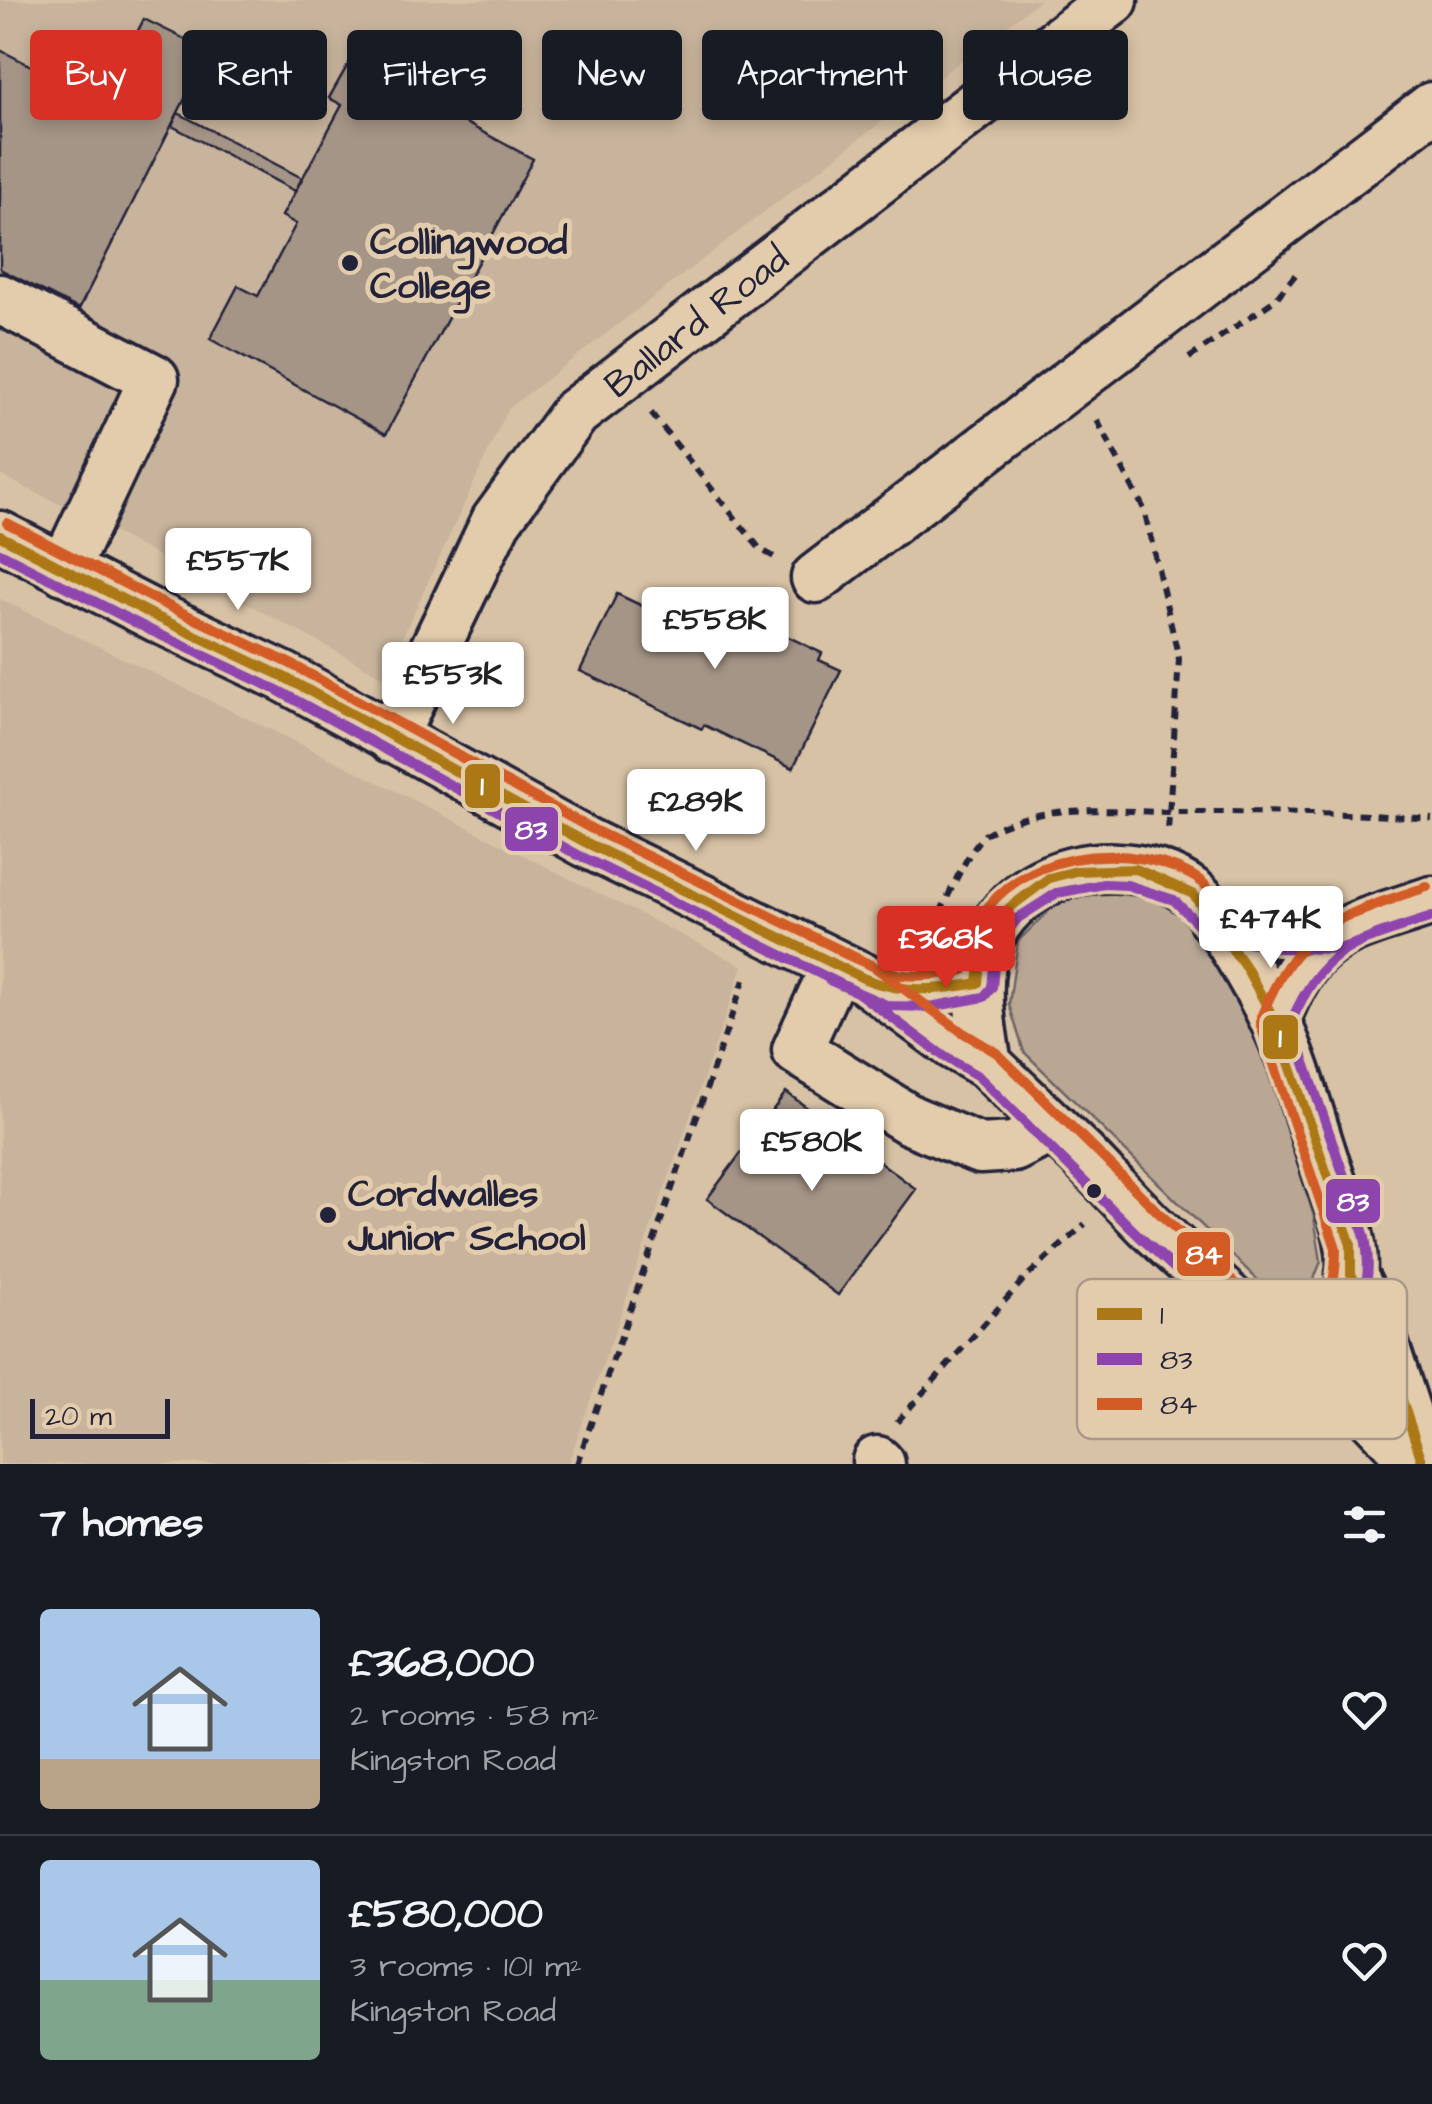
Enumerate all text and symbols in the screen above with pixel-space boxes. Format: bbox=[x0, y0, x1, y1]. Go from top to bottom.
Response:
chip: Buy bbox=[30, 30, 162, 120]
chip: Rent bbox=[182, 30, 327, 120]
chip: Filters bbox=[347, 30, 522, 120]
chip: New bbox=[542, 30, 682, 120]
chip: Apartment bbox=[702, 30, 943, 120]
chip: House bbox=[963, 30, 1128, 120]
place label: Collingwood College bbox=[370, 217, 568, 314]
street label: Ballard Road bbox=[594, 234, 800, 411]
marker: Collingwood College bbox=[339, 252, 361, 274]
pin: £557K bbox=[168, 528, 308, 613]
text: £557K bbox=[187, 538, 289, 583]
pin: £558K bbox=[645, 587, 785, 672]
text: £558K bbox=[664, 597, 766, 642]
pin: £553K bbox=[383, 642, 523, 727]
text: £553K bbox=[404, 652, 502, 697]
line badge: 1 bbox=[463, 762, 502, 810]
text: 1 bbox=[480, 767, 484, 806]
pin: £289K bbox=[626, 769, 766, 854]
text: £289K bbox=[649, 779, 743, 824]
line badge: 83 bbox=[503, 805, 560, 853]
text: 83 bbox=[515, 811, 548, 850]
pin: £474K bbox=[1201, 886, 1341, 971]
text: £474K bbox=[1221, 896, 1321, 941]
pin: £368K bbox=[876, 906, 1016, 991]
text: £368K bbox=[899, 916, 993, 961]
line badge: 1 bbox=[1261, 1013, 1300, 1061]
text: 1 bbox=[1278, 1019, 1282, 1058]
pin: £580K bbox=[742, 1109, 882, 1194]
text: £580K bbox=[762, 1119, 862, 1164]
place label: Cordwalles Junior School bbox=[347, 1169, 586, 1265]
line badge: 83 bbox=[1324, 1177, 1382, 1225]
unlabelled marker bbox=[1084, 1181, 1104, 1201]
text: 83 bbox=[1337, 1183, 1370, 1222]
marker: Cordwalles Junior School bbox=[317, 1204, 339, 1226]
line badge: 84 bbox=[1175, 1230, 1232, 1278]
text: 84 bbox=[1185, 1236, 1224, 1275]
legend bbox=[1077, 1279, 1407, 1439]
text: 1 bbox=[1160, 1296, 1164, 1335]
text: 83 bbox=[1160, 1341, 1192, 1380]
text: 84 bbox=[1160, 1386, 1197, 1425]
scale bar bbox=[30, 1394, 170, 1438]
text: 20 m bbox=[45, 1397, 112, 1436]
text: 7 homes bbox=[40, 1495, 204, 1553]
icon: filters bbox=[1337, 1497, 1392, 1552]
text: £368,000 bbox=[350, 1635, 535, 1693]
icon: home bbox=[120, 1649, 240, 1769]
icon: heart bbox=[1337, 1682, 1392, 1737]
text: 2 rooms · 58 m² bbox=[350, 1693, 599, 1738]
text: Kingston Road bbox=[350, 1738, 556, 1783]
text: £580,000 bbox=[350, 1886, 543, 1944]
icon: home bbox=[120, 1900, 240, 2020]
icon: heart bbox=[1337, 1933, 1392, 1988]
text: 3 rooms · 101 m² bbox=[350, 1944, 582, 1989]
text: Kingston Road bbox=[350, 1989, 556, 2034]

